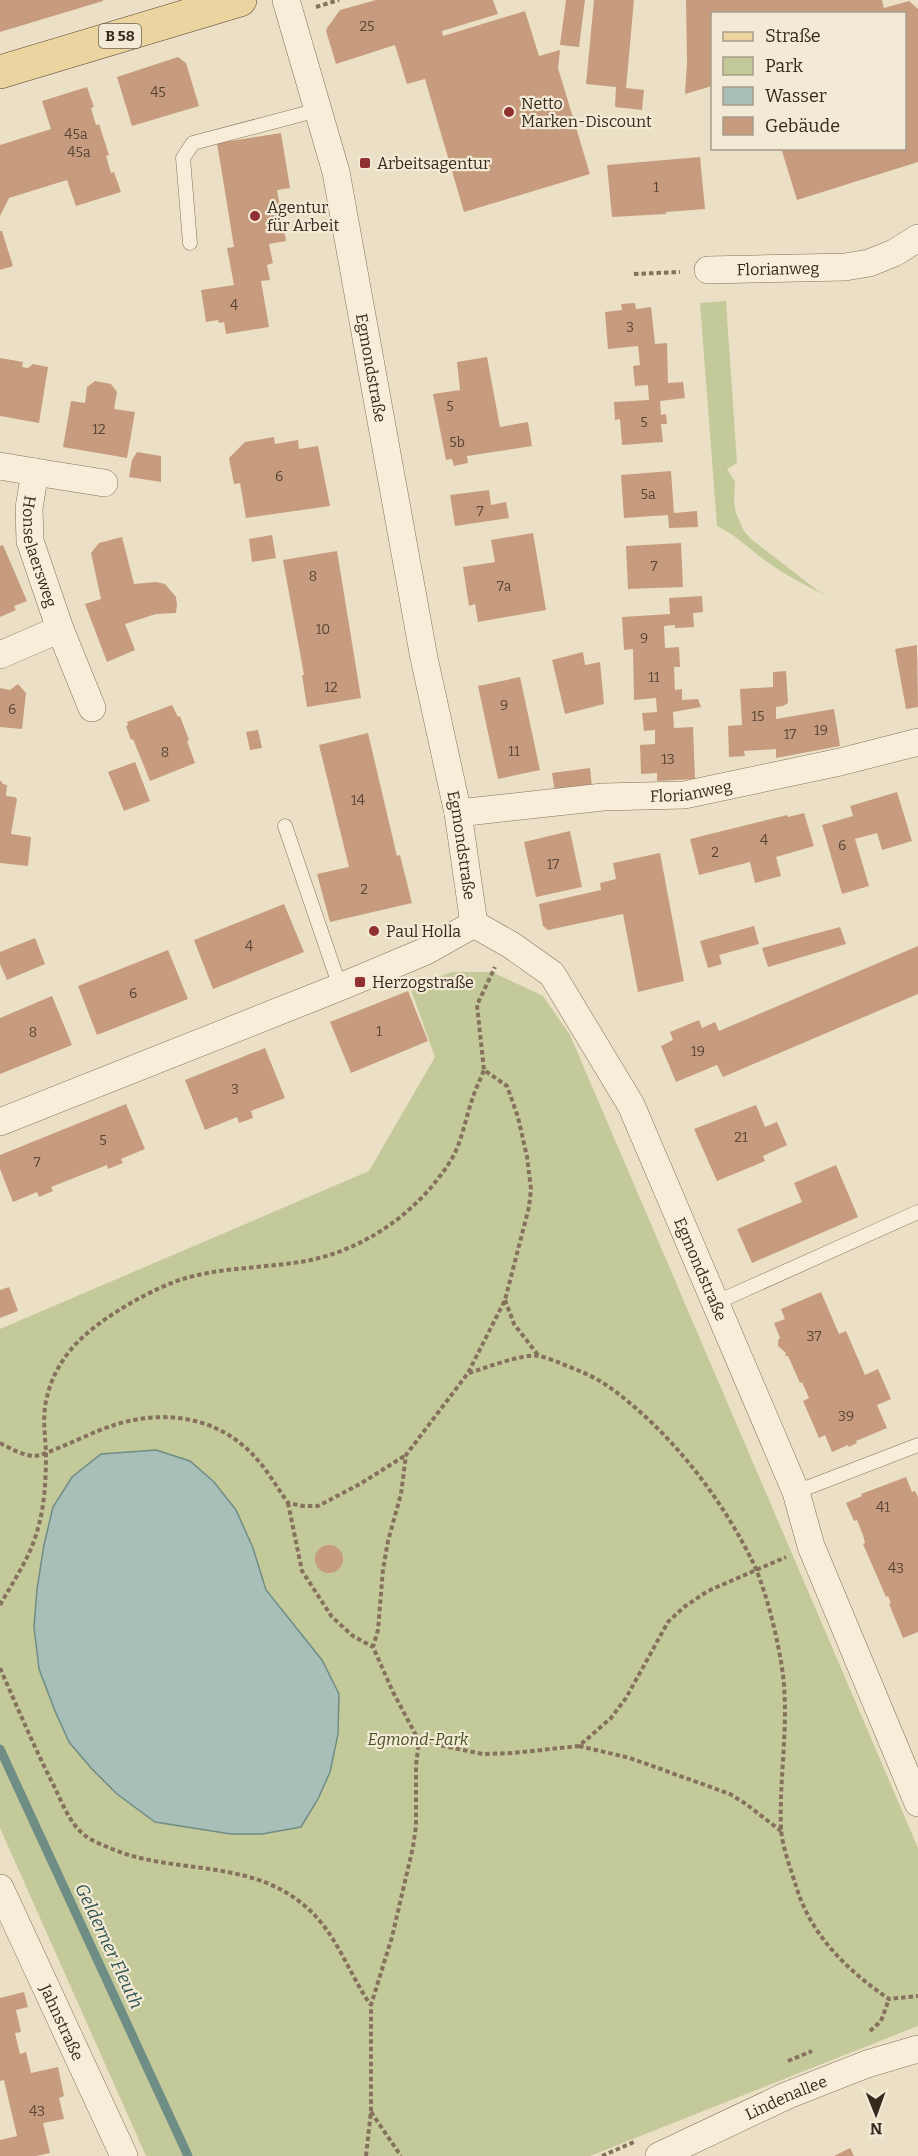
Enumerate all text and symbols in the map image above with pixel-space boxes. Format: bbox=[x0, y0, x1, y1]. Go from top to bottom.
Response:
legend bbox=[711, 12, 906, 150]
house number: 25 bbox=[359, 18, 375, 35]
road number: B 58 bbox=[99, 24, 141, 48]
text: Straße bbox=[765, 25, 821, 47]
text: Park bbox=[765, 55, 804, 77]
house number: 45 bbox=[150, 84, 166, 101]
text: Wasser bbox=[765, 85, 827, 107]
place label: Netto Marken-Discount bbox=[521, 94, 652, 131]
marker: Netto Marken-Discount bbox=[502, 105, 516, 119]
text: Gebäude bbox=[765, 115, 840, 137]
house number: 45a bbox=[64, 126, 88, 143]
house number: 45a bbox=[67, 144, 91, 161]
place label: Arbeitsagentur bbox=[377, 154, 490, 173]
marker: Arbeitsagentur bbox=[358, 156, 372, 170]
house number: 1 bbox=[653, 179, 659, 196]
place label: Agentur für Arbeit bbox=[267, 198, 339, 235]
marker: Agentur für Arbeit bbox=[248, 209, 262, 223]
street label: Florianweg bbox=[736, 259, 820, 279]
house number: 4 bbox=[230, 297, 238, 314]
street label: Egmondstraße bbox=[352, 312, 390, 424]
house number: 3 bbox=[626, 319, 634, 336]
house number: 5 bbox=[446, 398, 454, 415]
house number: 5 bbox=[640, 414, 648, 431]
house number: 12 bbox=[92, 421, 106, 438]
house number: 5b bbox=[449, 434, 465, 451]
house number: 6 bbox=[275, 468, 283, 485]
house number: 5a bbox=[640, 486, 656, 503]
street label: Honselaersweg bbox=[19, 494, 61, 610]
house number: 7 bbox=[476, 503, 484, 520]
house number: 7 bbox=[650, 558, 658, 575]
house number: 8 bbox=[309, 568, 317, 585]
house number: 7a bbox=[497, 578, 512, 595]
house number: 10 bbox=[316, 621, 330, 638]
house number: 9 bbox=[640, 630, 648, 647]
house number: 11 bbox=[648, 669, 660, 686]
house number: 12 bbox=[324, 679, 338, 696]
house number: 9 bbox=[500, 697, 508, 714]
house number: 6 bbox=[8, 701, 16, 718]
house number: 15 bbox=[751, 708, 765, 725]
house number: 19 bbox=[814, 722, 828, 739]
house number: 17 bbox=[784, 726, 796, 743]
house number: 11 bbox=[508, 743, 520, 760]
house number: 8 bbox=[161, 744, 169, 761]
house number: 13 bbox=[661, 751, 675, 768]
street label: Florianweg bbox=[650, 776, 734, 806]
street label: Egmondstraße bbox=[443, 789, 479, 901]
house number: 14 bbox=[351, 792, 365, 809]
house number: 4 bbox=[760, 832, 768, 849]
house number: 6 bbox=[838, 837, 846, 854]
house number: 2 bbox=[711, 844, 719, 861]
house number: 17 bbox=[547, 856, 559, 873]
house number: 2 bbox=[360, 881, 368, 898]
place label: Paul Holla bbox=[386, 922, 461, 941]
marker: Paul Holla bbox=[367, 924, 381, 938]
house number: 4 bbox=[245, 938, 253, 955]
place label: Herzogstraße bbox=[372, 973, 474, 992]
marker: Herzogstraße bbox=[353, 975, 367, 989]
house number: 6 bbox=[129, 985, 137, 1002]
house number: 1 bbox=[376, 1023, 382, 1040]
house number: 8 bbox=[29, 1024, 37, 1041]
house number: 19 bbox=[691, 1043, 705, 1060]
house number: 3 bbox=[231, 1081, 239, 1098]
house number: 21 bbox=[734, 1129, 748, 1146]
house number: 5 bbox=[99, 1132, 107, 1149]
house number: 7 bbox=[33, 1154, 41, 1171]
street label: Egmondstraße bbox=[670, 1215, 731, 1324]
house number: 37 bbox=[806, 1328, 822, 1345]
house number: 39 bbox=[838, 1408, 854, 1425]
house number: 41 bbox=[876, 1499, 890, 1516]
house number: 43 bbox=[888, 1560, 904, 1577]
park label: Egmond-Park bbox=[368, 1730, 469, 1749]
water label: Gelderner Fleuth bbox=[70, 1880, 148, 2012]
street label: Jahnstraße bbox=[36, 1981, 87, 2064]
street label: Lindenallee bbox=[742, 2072, 830, 2124]
north arrow bbox=[846, 2084, 906, 2144]
house number: 43 bbox=[29, 2103, 45, 2120]
text: N bbox=[870, 2119, 883, 2138]

